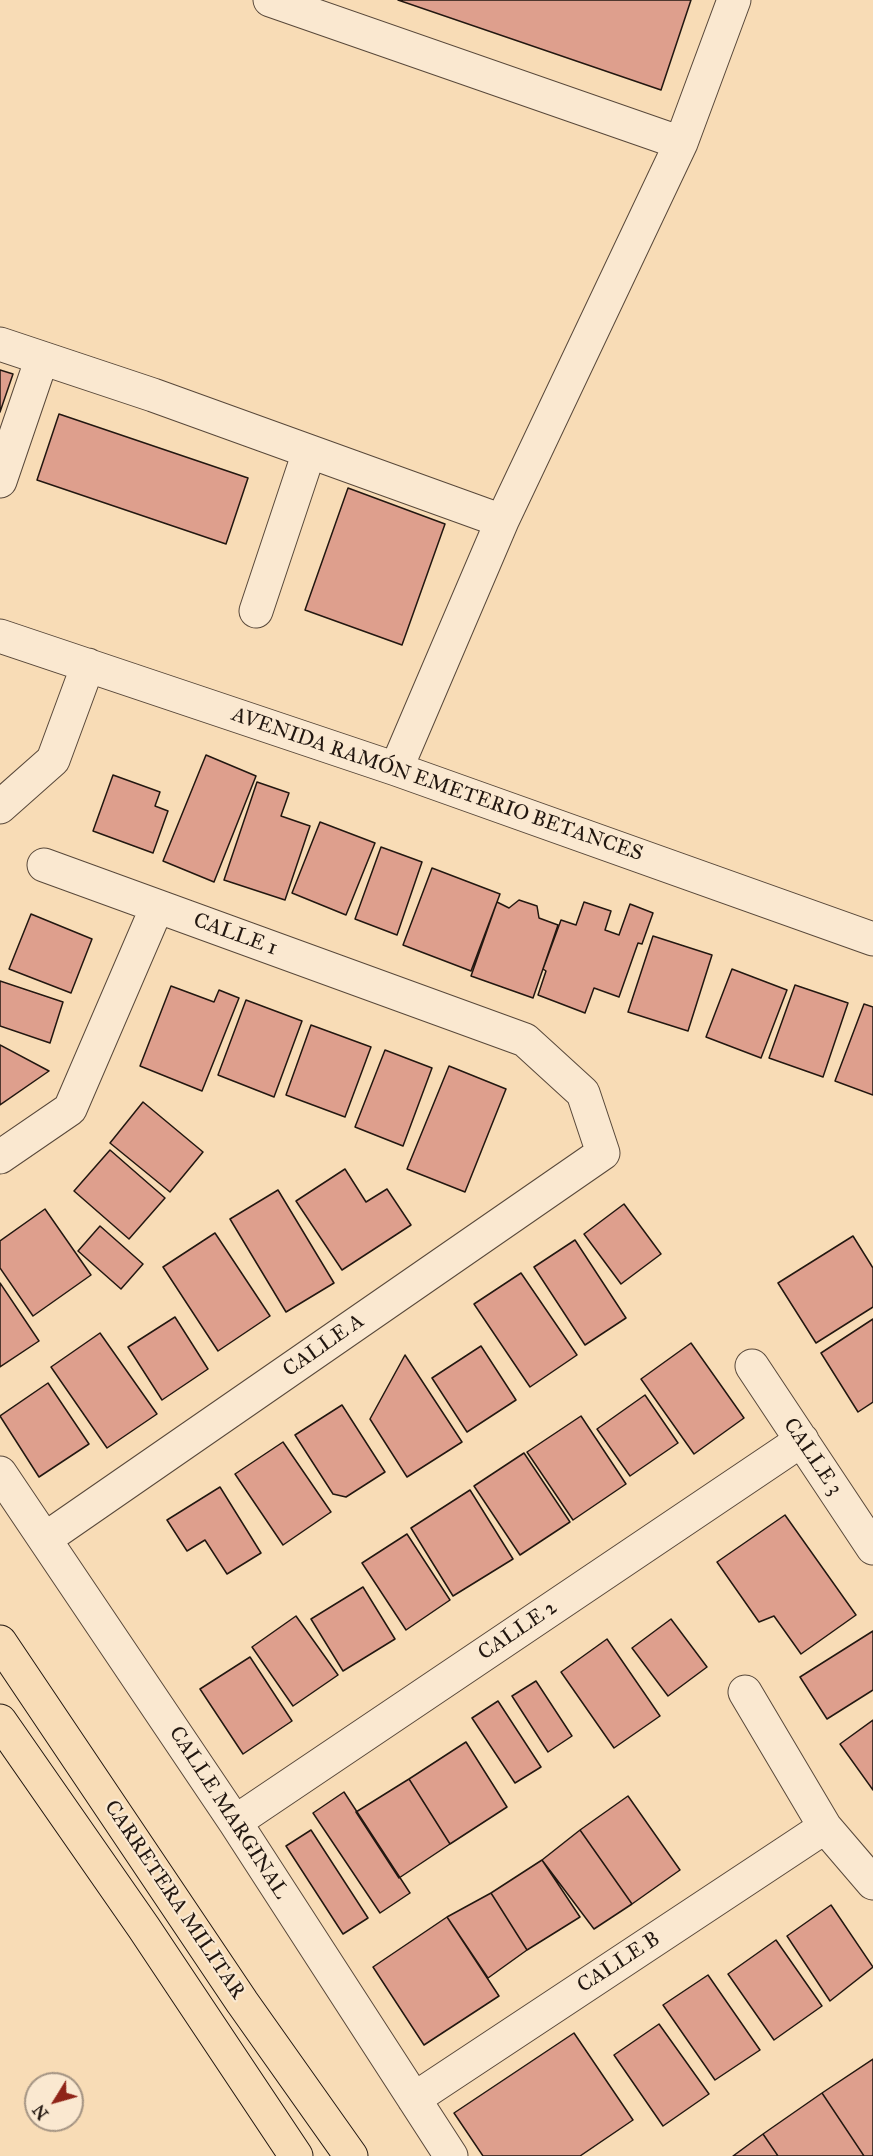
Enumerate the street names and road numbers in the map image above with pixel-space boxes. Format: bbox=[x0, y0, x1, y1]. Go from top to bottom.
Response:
street label: AVENIDA RAMÓN EMETERIO BETANCES bbox=[228, 703, 646, 867]
street label: CALLE 1 bbox=[190, 908, 280, 962]
street label: CALLE A bbox=[279, 1309, 369, 1383]
street label: CALLE 3 bbox=[777, 1414, 847, 1500]
street label: CALLE 2 bbox=[474, 1596, 562, 1666]
street label: CALLE MARGINAL bbox=[163, 1722, 293, 1904]
street label: CARRETERA MILITAR bbox=[98, 1796, 250, 2004]
street label: CALLE B bbox=[573, 1927, 665, 1999]

